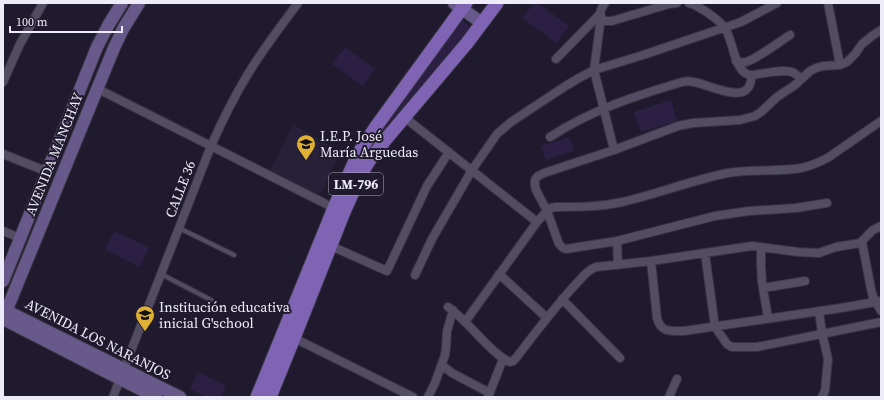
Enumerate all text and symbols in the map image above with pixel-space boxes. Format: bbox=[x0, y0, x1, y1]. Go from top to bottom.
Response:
scale bar bbox=[10, 8, 122, 34]
text: 100 m bbox=[16, 14, 48, 30]
street label: AVENIDA MANCHAY bbox=[20, 89, 88, 219]
place label: I.E.P. José María Arguedas bbox=[320, 126, 418, 162]
school or university icon: I.E.P. José María Arguedas bbox=[295, 133, 317, 161]
street label: CALLE 36 bbox=[160, 157, 200, 221]
road number: LM-796 bbox=[329, 173, 383, 195]
street label: AVENIDA LOS NARANJOS bbox=[22, 294, 174, 384]
place label: Institución educativa inicial G'school bbox=[159, 297, 291, 333]
school or university icon: Institución educativa inicial G'school bbox=[134, 304, 156, 332]

